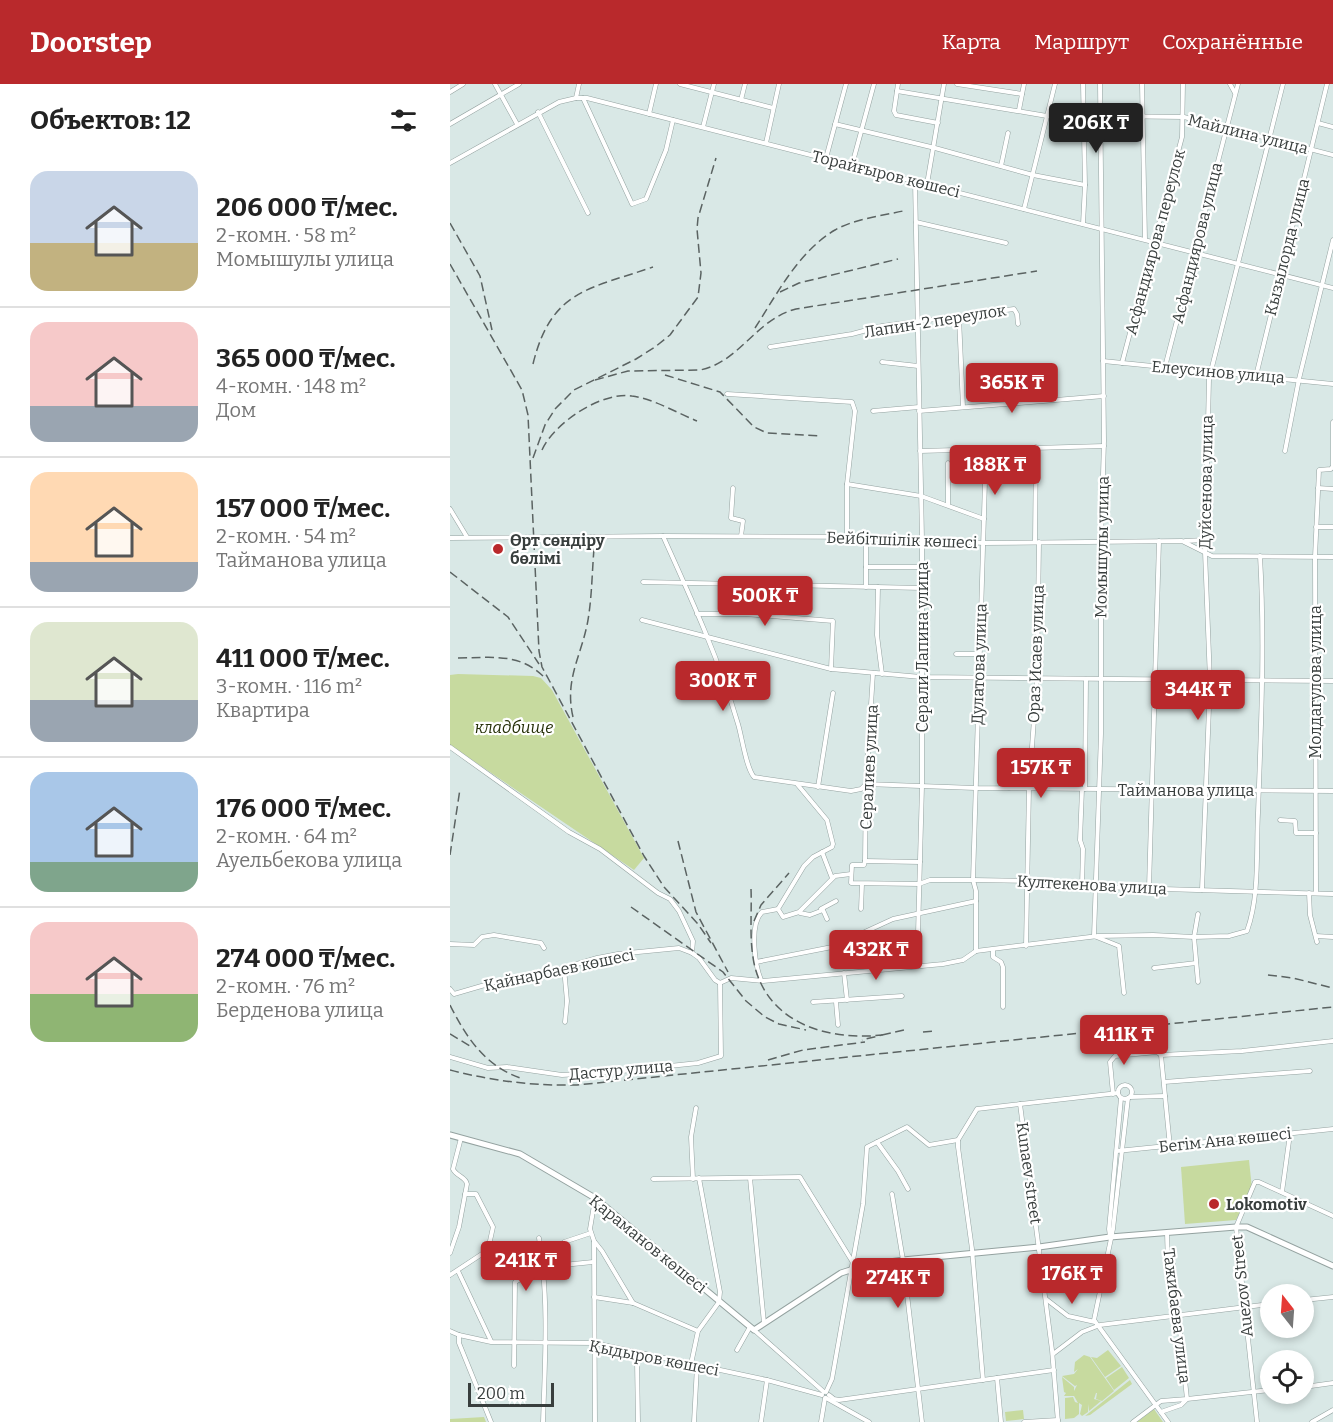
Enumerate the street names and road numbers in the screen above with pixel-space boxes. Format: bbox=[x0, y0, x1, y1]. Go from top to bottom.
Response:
street label: Майлина улица bbox=[1186, 110, 1310, 158]
street label: Торайғыров көшесі bbox=[810, 146, 962, 202]
street label: Асфандиярова переулок bbox=[1121, 147, 1189, 337]
street label: Асфандиярова улица bbox=[1168, 160, 1226, 326]
street label: Кызылорда улица bbox=[1261, 176, 1313, 318]
street label: Лапин-2 переулок bbox=[863, 300, 1008, 342]
street label: Елеусинов улица bbox=[1151, 357, 1286, 387]
street label: Дуйсенова улица bbox=[1195, 414, 1217, 549]
street label: Момышулы улица bbox=[1091, 475, 1113, 618]
street label: Бейбітшілік көшесі bbox=[826, 528, 978, 552]
street label: Серали Лапина улица bbox=[913, 561, 932, 733]
street label: Ораз Исаев улица bbox=[1024, 584, 1048, 723]
street label: Дулатова улица bbox=[967, 603, 991, 725]
street label: Молдагулова улица bbox=[1306, 605, 1325, 759]
street label: Сералиев улица bbox=[856, 704, 882, 830]
street label: Тайманова улица bbox=[1118, 781, 1255, 800]
street label: Култекенова улица bbox=[1017, 872, 1168, 898]
street label: Қайнарбаев көшесі bbox=[482, 945, 636, 995]
street label: Дастур улица bbox=[568, 1056, 674, 1084]
street label: Kunaev street bbox=[1012, 1121, 1046, 1226]
street label: Бегім Ана көшесі bbox=[1158, 1124, 1293, 1156]
street label: Қараманов көшесі bbox=[585, 1191, 711, 1297]
street label: Auezov Street bbox=[1227, 1234, 1257, 1338]
street label: Тажибаева улица bbox=[1159, 1247, 1195, 1385]
street label: Қыдыров көшесі bbox=[588, 1336, 721, 1380]

